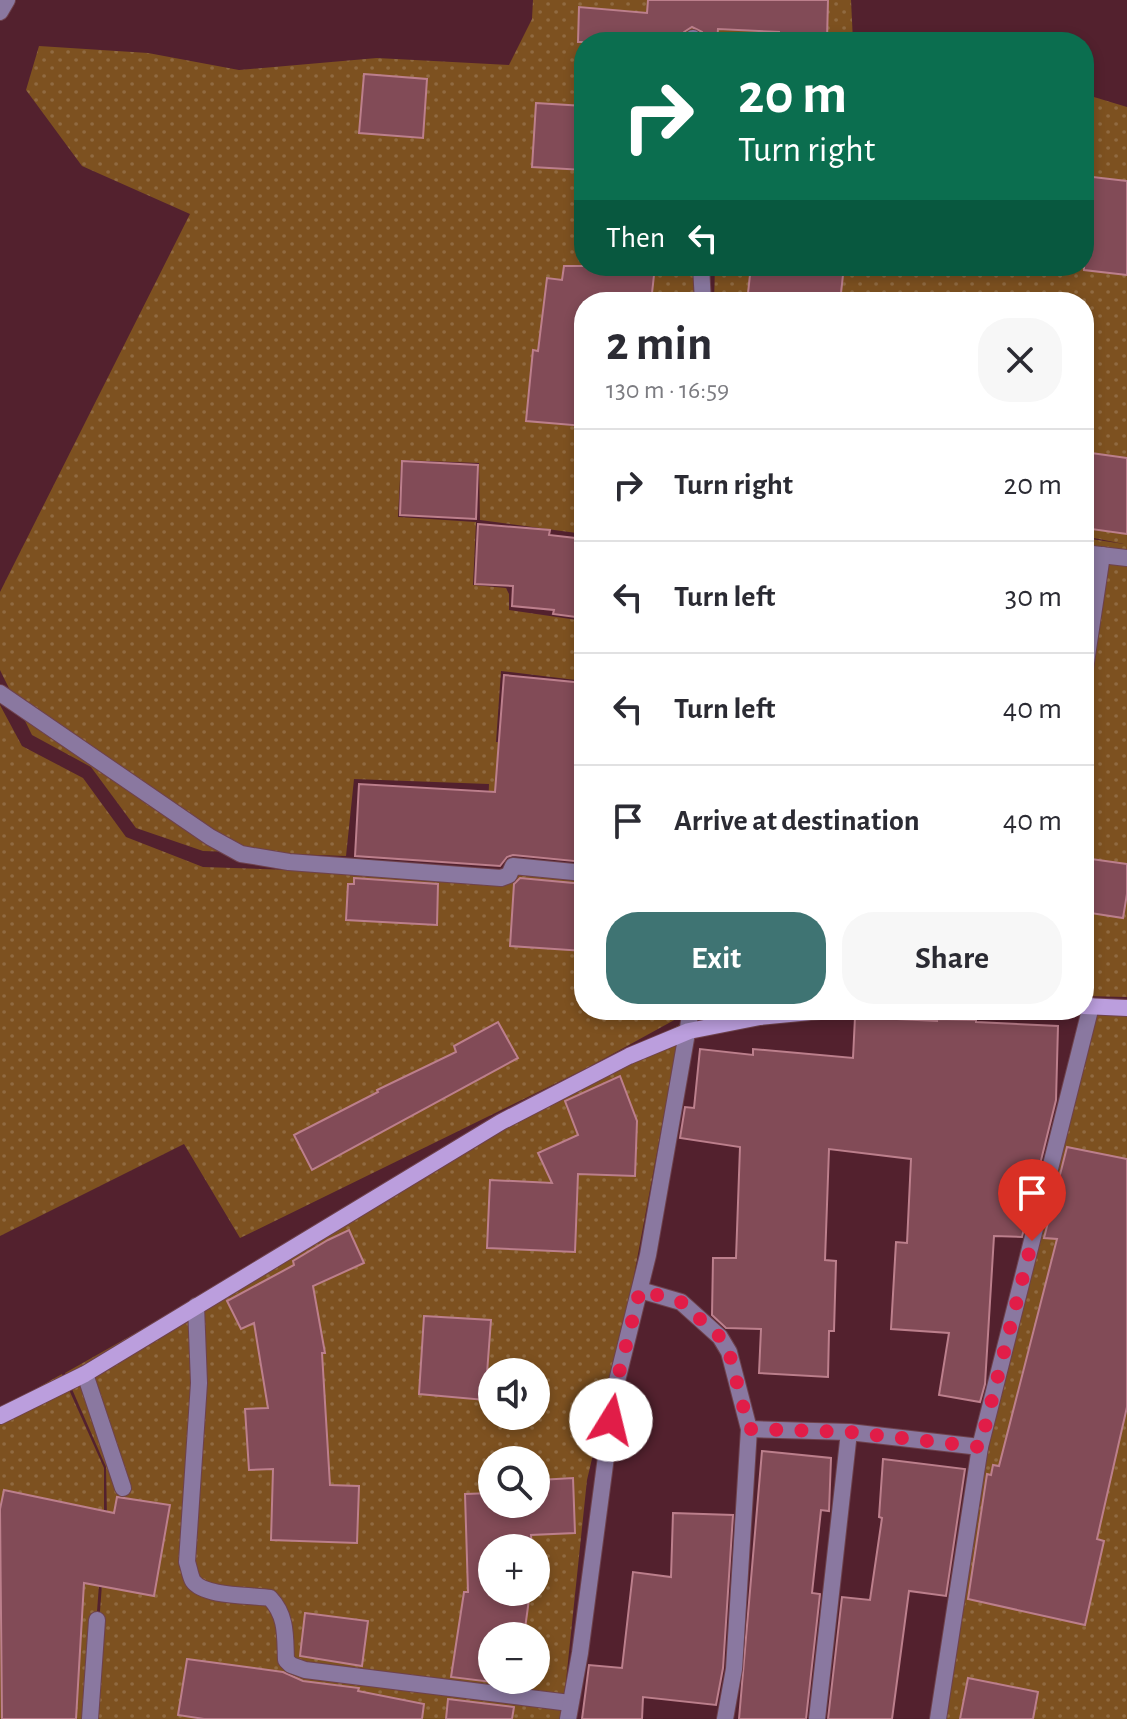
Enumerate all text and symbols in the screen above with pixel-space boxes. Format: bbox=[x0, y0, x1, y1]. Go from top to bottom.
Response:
icon: right bbox=[606, 64, 710, 168]
text: 20 m bbox=[738, 67, 847, 123]
text: Turn right bbox=[738, 132, 875, 168]
icon: left bbox=[681, 216, 725, 260]
text: Then bbox=[606, 223, 665, 253]
button: close bbox=[978, 318, 1062, 402]
text: 2 min bbox=[606, 321, 713, 369]
text: 130 m · 16:59 bbox=[606, 377, 729, 403]
icon: right bbox=[606, 463, 650, 507]
text: Turn right bbox=[674, 470, 793, 500]
text: 20 m bbox=[1004, 470, 1062, 500]
icon: left bbox=[606, 575, 650, 619]
text: Turn left bbox=[674, 582, 775, 612]
text: 30 m bbox=[1005, 582, 1062, 612]
icon: left bbox=[606, 687, 650, 731]
text: Turn left bbox=[674, 694, 775, 724]
text: 40 m bbox=[1003, 694, 1062, 724]
icon: arrive bbox=[606, 799, 650, 843]
text: Arrive at destination bbox=[674, 806, 920, 836]
text: 40 m bbox=[1003, 806, 1062, 836]
button: Exit bbox=[606, 912, 826, 1004]
button: Share bbox=[842, 912, 1062, 1004]
pin bbox=[998, 1159, 1066, 1241]
icon: arrive bbox=[1010, 1171, 1054, 1215]
map controls bbox=[478, 1358, 550, 1694]
button: sound bbox=[478, 1358, 550, 1430]
position arrow bbox=[569, 1378, 653, 1462]
button: search bbox=[478, 1446, 550, 1518]
button: + bbox=[478, 1534, 550, 1606]
button: − bbox=[478, 1622, 550, 1694]

